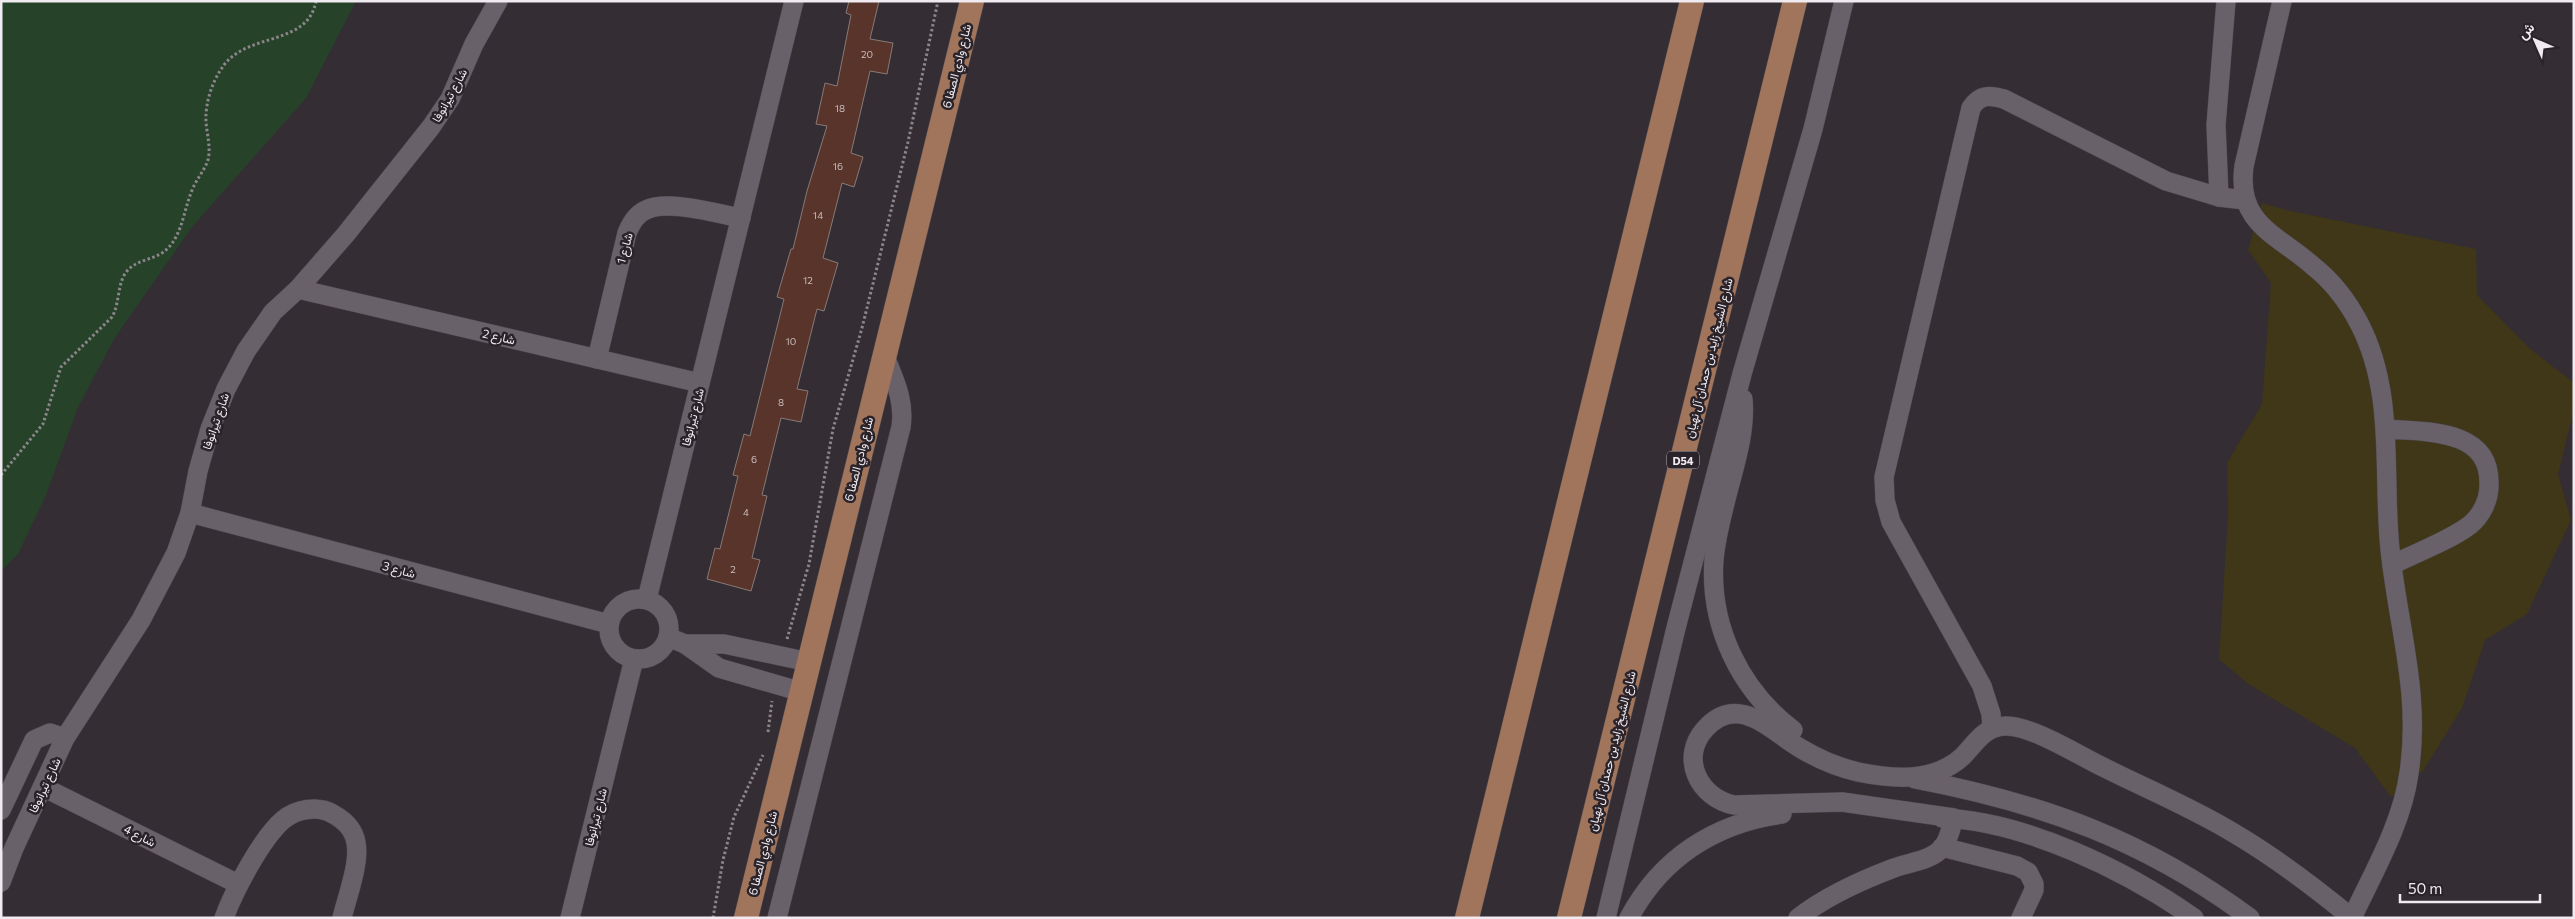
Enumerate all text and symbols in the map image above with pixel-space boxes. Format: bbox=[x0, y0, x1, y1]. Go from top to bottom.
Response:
north arrow bbox=[2510, 15, 2560, 65]
text: ش bbox=[2513, 18, 2538, 43]
street label: شارع وادي الصفا 6 bbox=[939, 22, 977, 111]
house number: 20 bbox=[861, 48, 873, 60]
street label: شارع تيرانوفا bbox=[429, 66, 472, 126]
house number: 18 bbox=[835, 102, 845, 114]
house number: 16 bbox=[833, 160, 843, 172]
house number: 14 bbox=[813, 209, 823, 221]
street label: شارع 1 bbox=[613, 231, 638, 266]
house number: 12 bbox=[803, 274, 813, 286]
street label: شارع الشيخ زايد بن حمدان آل نهيان bbox=[1681, 277, 1738, 440]
street label: شارع 2 bbox=[481, 325, 517, 349]
house number: 10 bbox=[786, 335, 796, 347]
street label: شارع تيرانوفا bbox=[678, 387, 709, 448]
street label: شارع تيرانوفا bbox=[199, 391, 234, 452]
house number: 8 bbox=[778, 396, 784, 408]
street label: شارع وادي الصفا 6 bbox=[841, 415, 879, 504]
road number: D54 bbox=[1667, 452, 1699, 468]
house number: 6 bbox=[751, 453, 757, 465]
house number: 4 bbox=[743, 506, 749, 518]
street label: شارع 3 bbox=[380, 558, 417, 583]
house number: 2 bbox=[730, 563, 736, 575]
street label: شارع الشيخ زايد بن حمدان آل نهيان bbox=[1584, 670, 1641, 833]
street label: شارع تيرانوفا bbox=[25, 755, 66, 816]
street label: شارع تيرانوفا bbox=[581, 787, 612, 848]
street label: شارع وادي الصفا 6 bbox=[745, 809, 783, 898]
street label: شارع 4 bbox=[120, 821, 158, 852]
scale bar bbox=[2400, 872, 2540, 904]
text: 50 m bbox=[2408, 879, 2442, 897]

